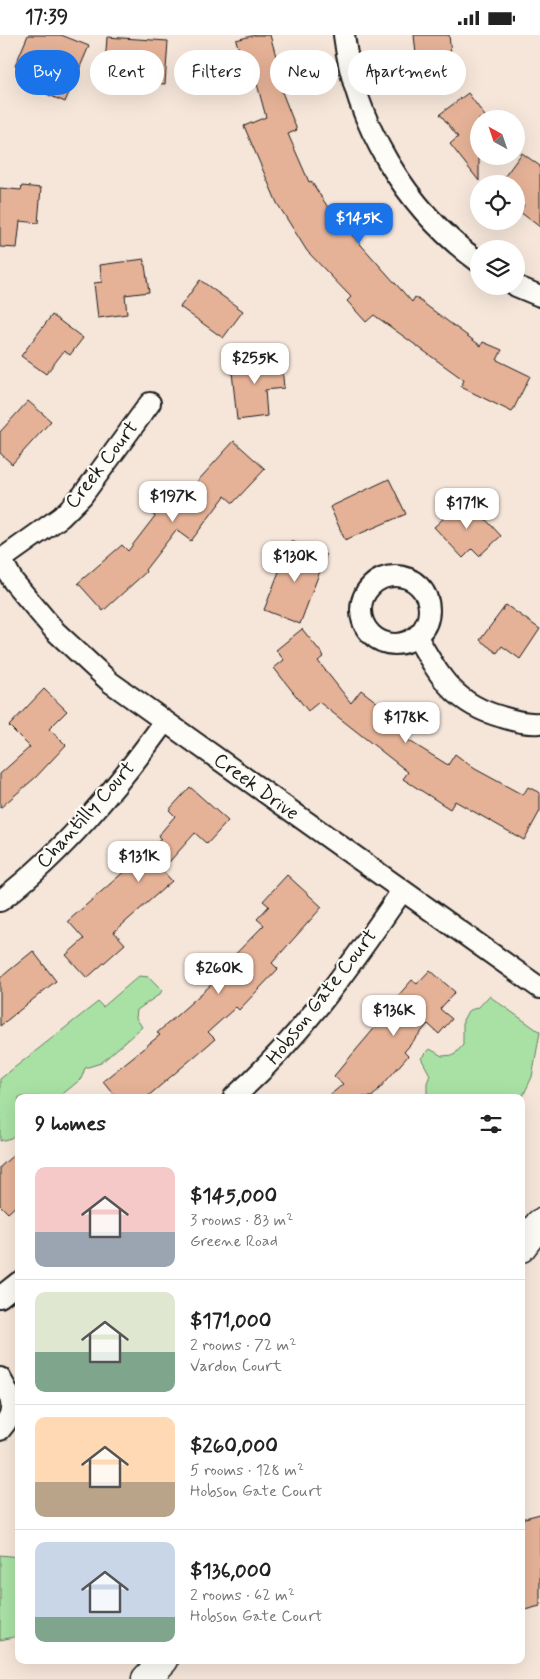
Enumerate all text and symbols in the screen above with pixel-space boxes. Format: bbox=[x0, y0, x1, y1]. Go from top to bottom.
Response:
text: 17:39 bbox=[25, 5, 68, 30]
chip: Buy bbox=[15, 50, 80, 95]
chip: Rent bbox=[90, 50, 164, 95]
chip: Filters bbox=[174, 50, 260, 95]
chip: New bbox=[270, 50, 338, 95]
chip: Apartment bbox=[348, 50, 466, 95]
north arrow bbox=[470, 110, 525, 165]
map controls bbox=[470, 110, 525, 295]
button: locate bbox=[470, 175, 525, 230]
pin: $145K bbox=[324, 203, 394, 245]
text: $145K bbox=[336, 208, 382, 229]
button: layers bbox=[470, 240, 525, 295]
pin: $255K bbox=[220, 343, 290, 385]
text: $255K bbox=[232, 348, 278, 369]
street label: Creek Court bbox=[59, 415, 145, 515]
pin: $197K bbox=[138, 481, 208, 523]
text: $197K bbox=[150, 486, 196, 507]
pin: $171K bbox=[432, 487, 502, 530]
text: $171K bbox=[446, 493, 488, 514]
pin: $130K bbox=[260, 541, 330, 583]
text: $130K bbox=[273, 546, 317, 567]
pin: $178K bbox=[371, 701, 441, 744]
text: $178K bbox=[384, 707, 428, 728]
street label: Creek Drive bbox=[208, 747, 304, 827]
street label: Chantilly Court bbox=[31, 755, 141, 875]
pin: $131K bbox=[104, 841, 174, 883]
text: $131K bbox=[119, 846, 159, 867]
street label: Hobson Gate Court bbox=[260, 923, 384, 1071]
pin: $260K bbox=[184, 953, 254, 995]
text: $260K bbox=[195, 958, 243, 979]
pin: $136K bbox=[359, 995, 429, 1037]
text: $136K bbox=[373, 1000, 415, 1021]
text: 9 homes bbox=[35, 1110, 106, 1138]
icon: filters bbox=[477, 1110, 505, 1138]
text: $145,000 bbox=[190, 1182, 277, 1210]
icon: home bbox=[75, 1187, 135, 1247]
text: 3 rooms · 83 m² bbox=[190, 1210, 293, 1231]
text: Greene Road bbox=[190, 1231, 278, 1252]
text: $171,000 bbox=[190, 1307, 271, 1335]
icon: home bbox=[75, 1312, 135, 1372]
text: 2 rooms · 72 m² bbox=[190, 1335, 296, 1356]
text: Vardon Court bbox=[190, 1356, 282, 1377]
text: $260,000 bbox=[190, 1432, 278, 1460]
icon: home bbox=[75, 1437, 135, 1497]
text: 5 rooms · 128 m² bbox=[190, 1460, 304, 1481]
text: Hobson Gate Court bbox=[190, 1481, 323, 1502]
text: $136,000 bbox=[190, 1557, 271, 1585]
icon: home bbox=[75, 1562, 135, 1622]
text: 2 rooms · 62 m² bbox=[190, 1585, 295, 1606]
text: Hobson Gate Court bbox=[190, 1606, 323, 1627]

